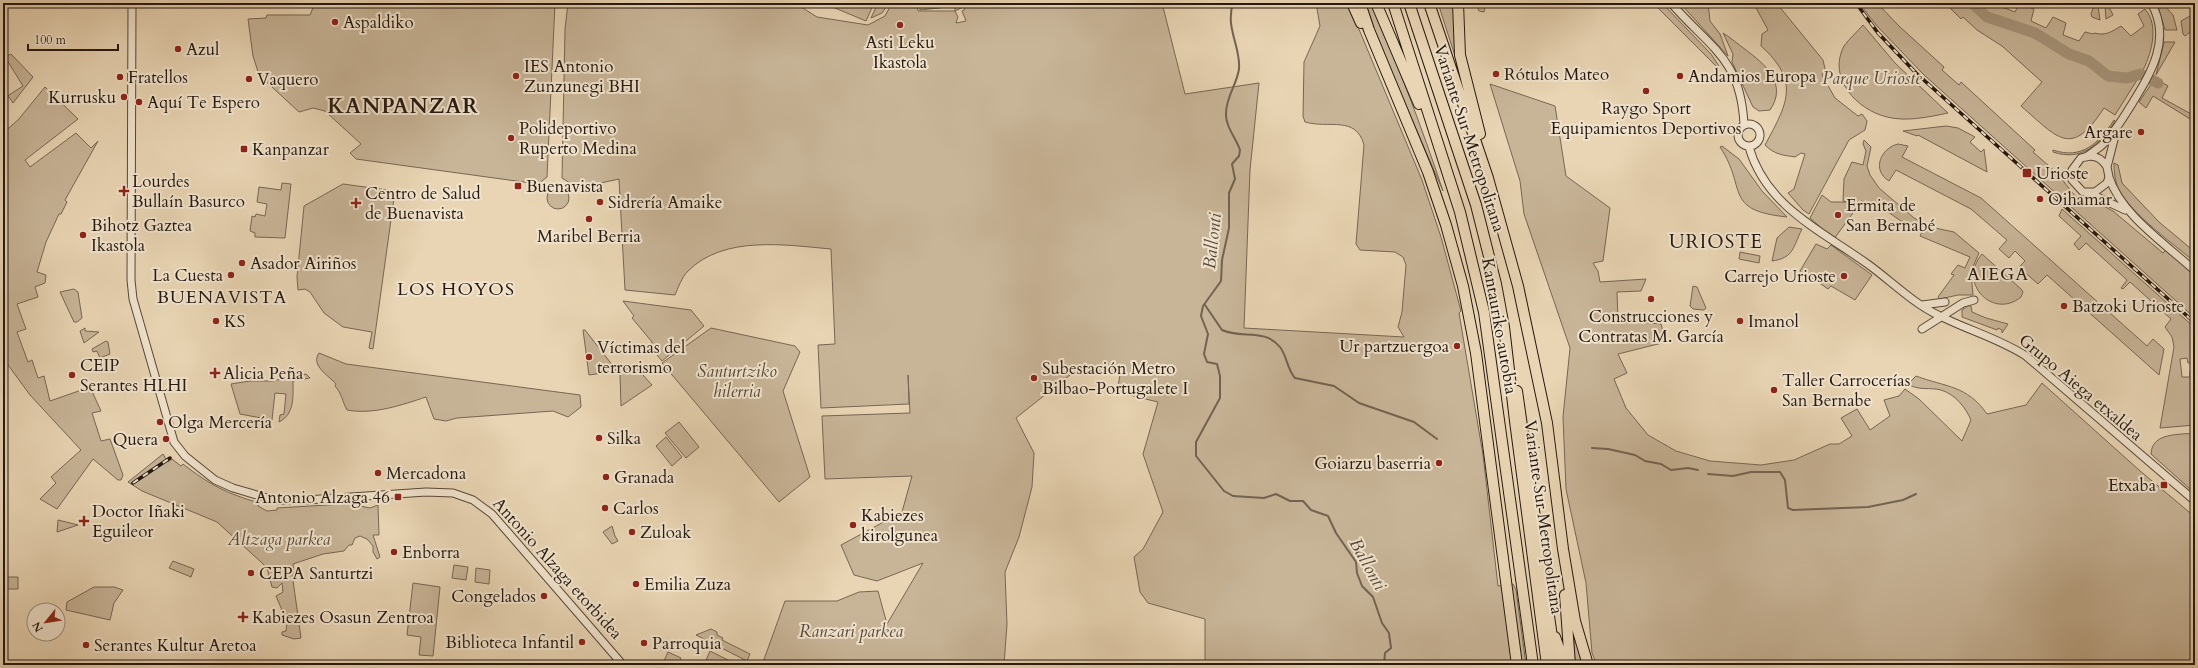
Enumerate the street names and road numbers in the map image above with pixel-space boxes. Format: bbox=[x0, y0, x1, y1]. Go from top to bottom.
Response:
street label: Variante Sur Metropolitana bbox=[1428, 42, 1511, 235]
street label: Kantauriko autobia bbox=[1476, 256, 1523, 397]
street label: Grupo Aiega etxaldea bbox=[2014, 329, 2148, 446]
street label: Variante Sur Metropolitana bbox=[1519, 419, 1569, 616]
street label: Antonio Alzaga etorbidea bbox=[488, 492, 628, 645]

